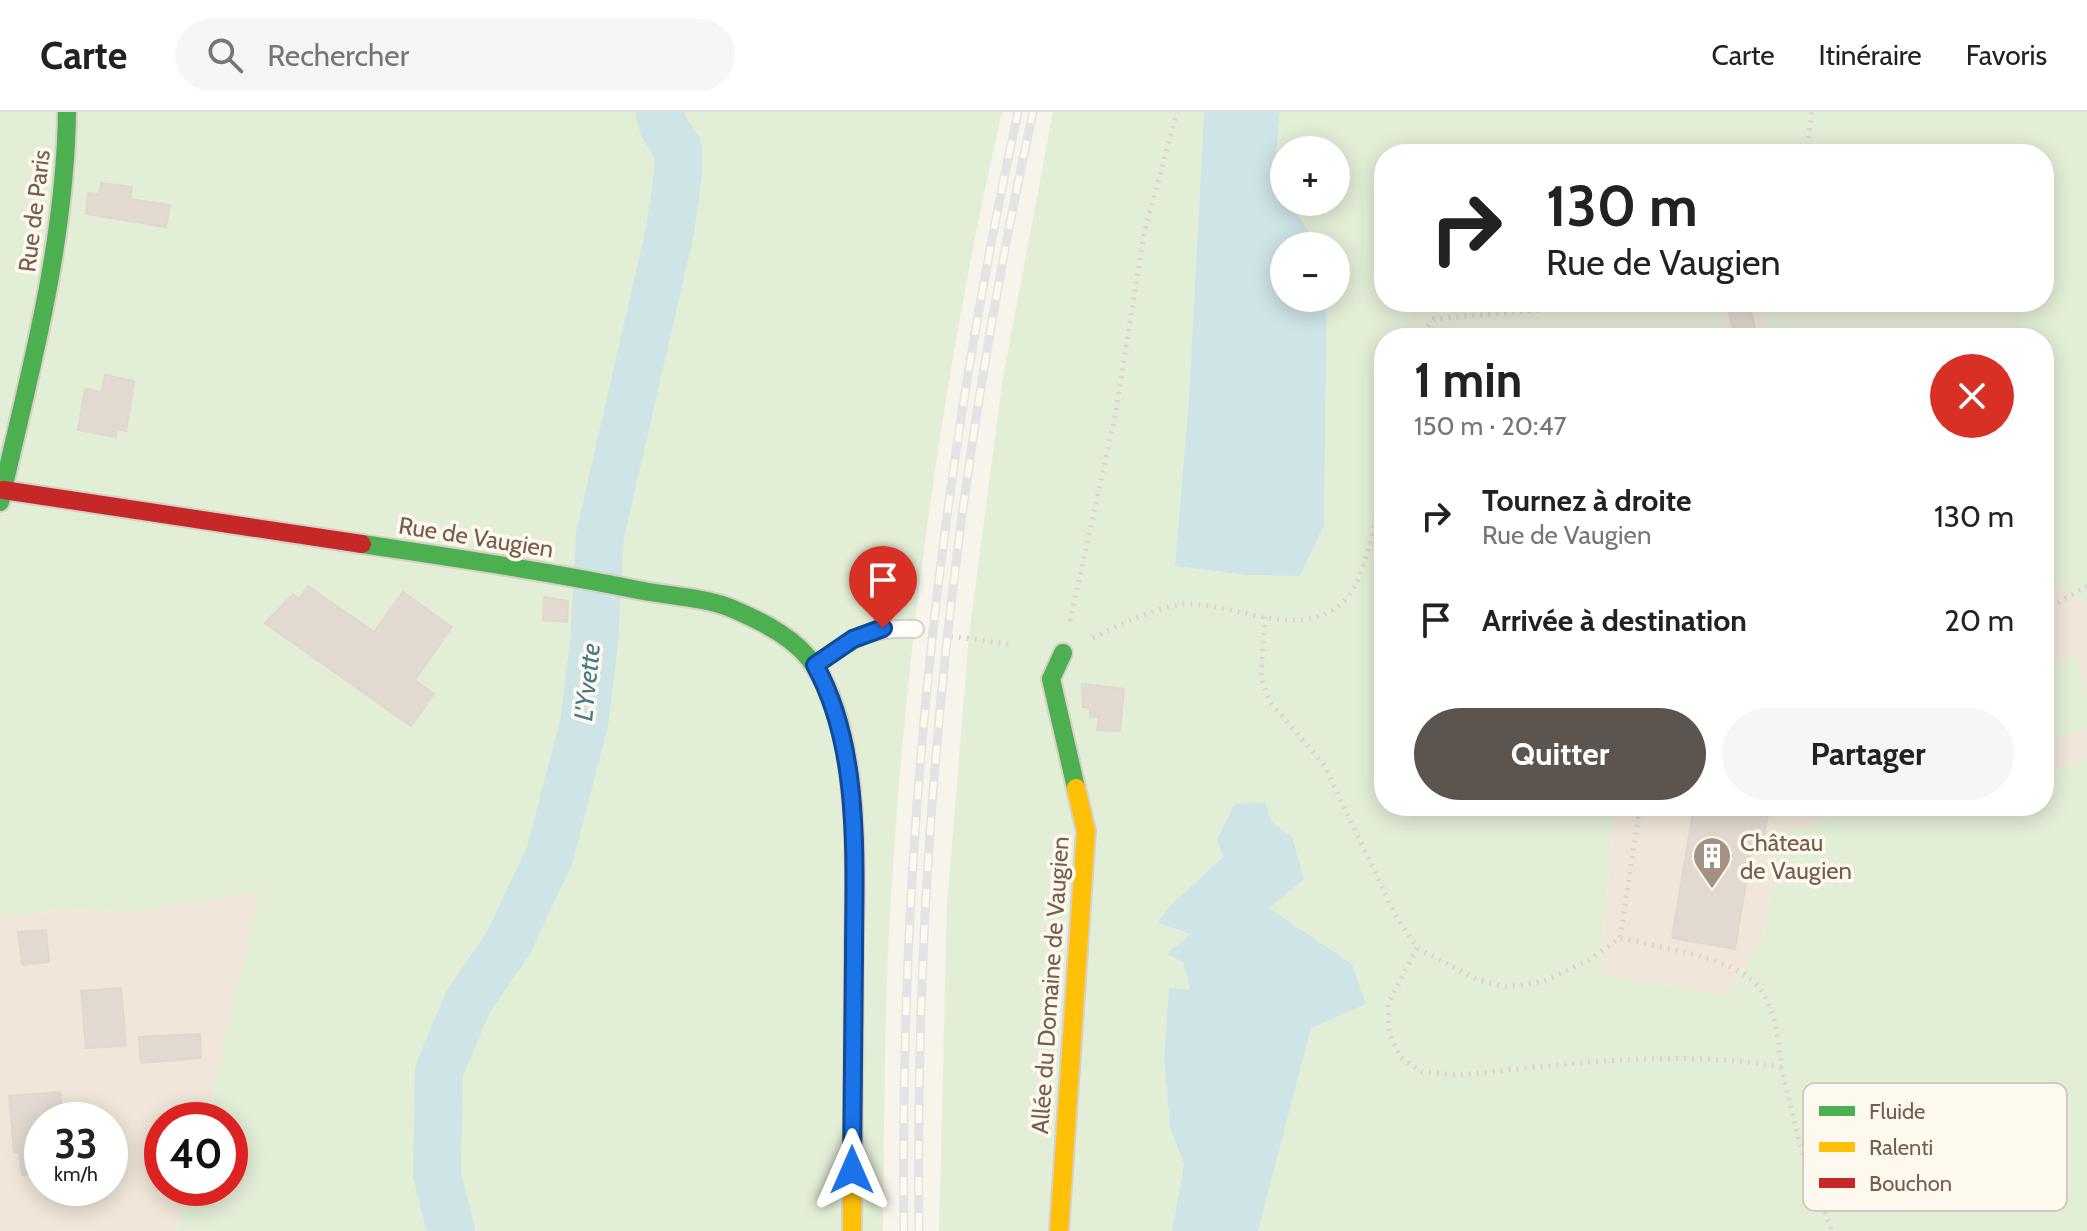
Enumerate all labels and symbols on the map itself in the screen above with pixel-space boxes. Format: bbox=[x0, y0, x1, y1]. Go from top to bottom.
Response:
street label: Rue de Paris bbox=[12, 148, 56, 274]
street label: Rue de Vaugien bbox=[396, 510, 556, 564]
pin bbox=[849, 546, 917, 628]
water label: L'Yvette bbox=[567, 642, 607, 722]
place label: Château de Vaugien bbox=[1740, 828, 1852, 885]
street label: Allée du Domaine de Vaugien bbox=[1025, 835, 1075, 1135]
building icon: Château de Vaugien bbox=[1691, 835, 1733, 890]
legend bbox=[1803, 1083, 2067, 1211]
text: Fluide bbox=[1869, 1098, 1925, 1125]
speed limit sign: 40 bbox=[144, 1102, 248, 1206]
position arrow bbox=[810, 1128, 894, 1212]
text: Ralenti bbox=[1869, 1134, 1933, 1161]
text: Bouchon bbox=[1869, 1170, 1952, 1197]

